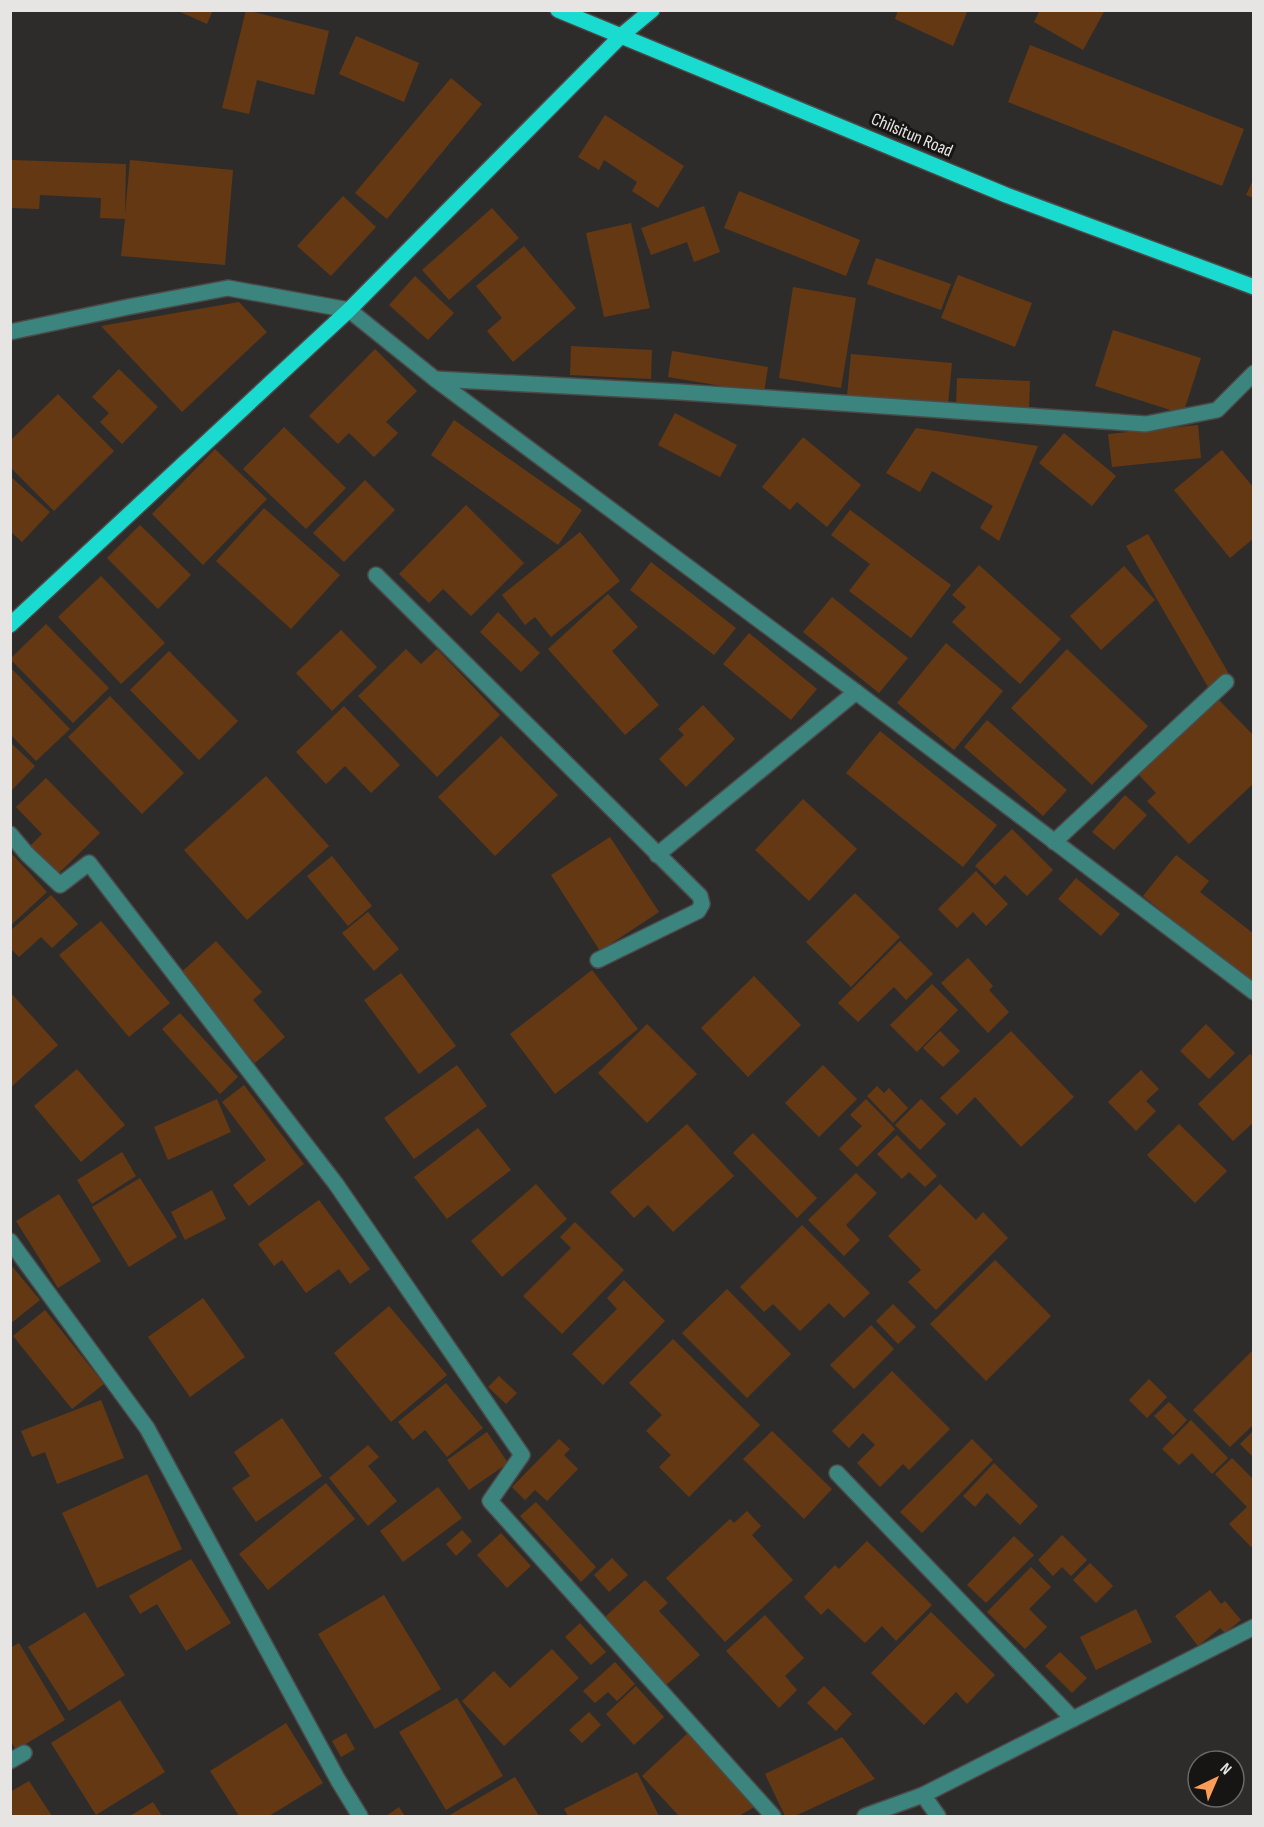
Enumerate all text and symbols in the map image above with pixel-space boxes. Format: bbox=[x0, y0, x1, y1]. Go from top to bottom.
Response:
street label: Chilsitun Road bbox=[868, 108, 956, 162]
north arrow bbox=[1186, 1749, 1246, 1809]
text: N bbox=[1216, 1759, 1235, 1779]

